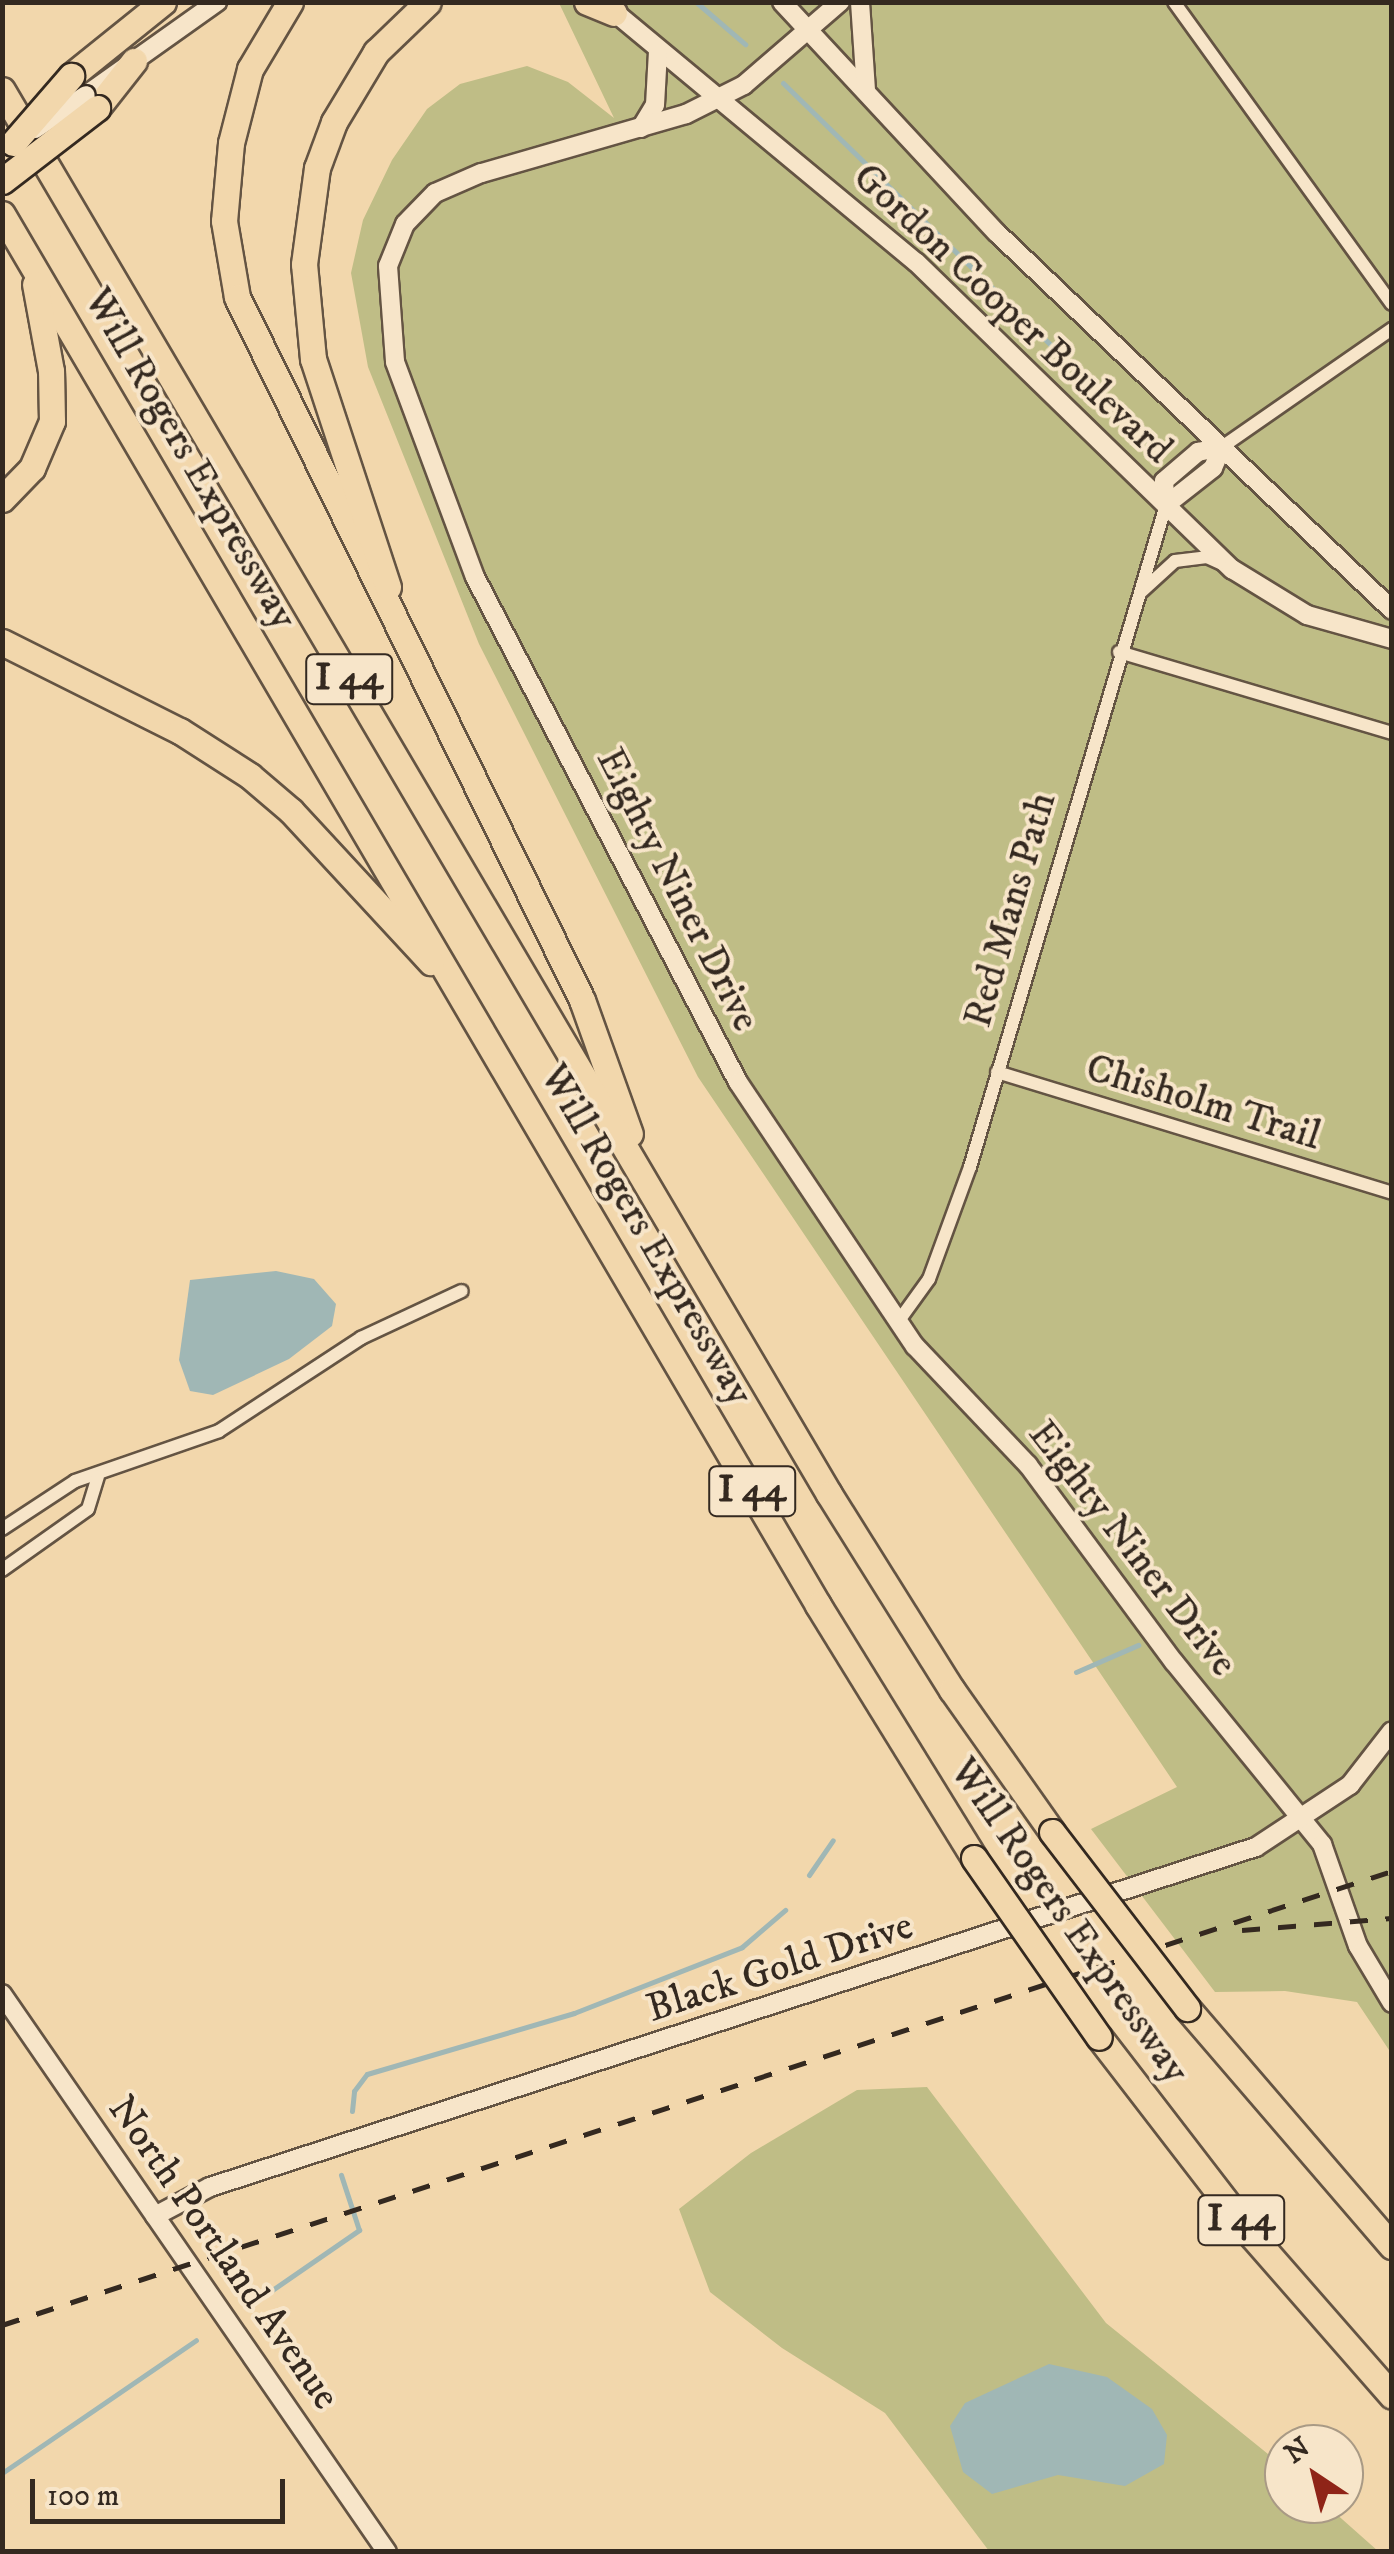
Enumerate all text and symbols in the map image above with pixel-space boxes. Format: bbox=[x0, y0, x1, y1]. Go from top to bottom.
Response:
street label: Gordon Cooper Boulevard bbox=[843, 154, 1181, 474]
street label: Will Rogers Expressway bbox=[73, 280, 307, 638]
road number: I 44 bbox=[304, 646, 394, 712]
street label: Eighty Niner Drive bbox=[585, 740, 769, 1040]
street label: Red Mans Path bbox=[955, 787, 1067, 1033]
street label: Chisholm Trail bbox=[1080, 1045, 1326, 1161]
street label: Will Rogers Expressway bbox=[529, 1056, 763, 1414]
street label: Eighty Niner Drive bbox=[1017, 1412, 1247, 1686]
road number: I 44 bbox=[707, 1458, 797, 1524]
street label: Will Rogers Expressway bbox=[939, 1749, 1199, 2093]
street label: Black Gold Drive bbox=[641, 1902, 919, 2034]
street label: North Portland Avenue bbox=[97, 2087, 349, 2419]
road number: I 44 bbox=[1196, 2187, 1286, 2253]
north arrow bbox=[1264, 2424, 1364, 2524]
text: N bbox=[1278, 2430, 1317, 2472]
scale bar bbox=[35, 2459, 290, 2521]
text: 100 m bbox=[47, 2478, 119, 2515]

